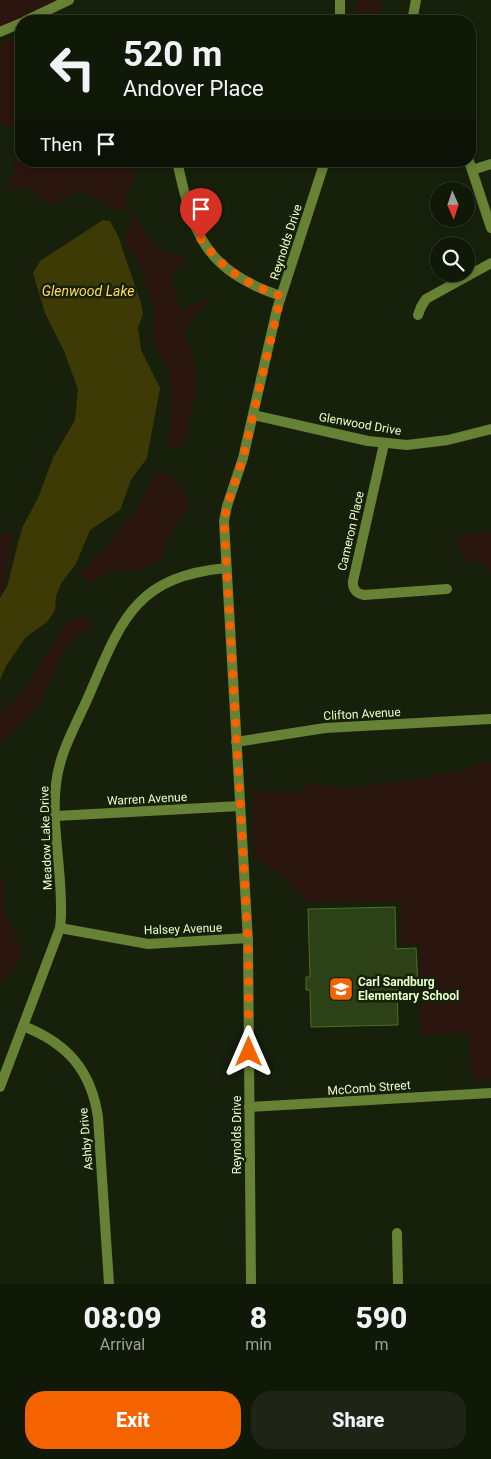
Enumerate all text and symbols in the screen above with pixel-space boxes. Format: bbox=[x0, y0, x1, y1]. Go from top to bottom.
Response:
text: 520 m bbox=[123, 34, 222, 75]
icon: left bbox=[40, 35, 105, 100]
text: Andover Place bbox=[123, 76, 264, 101]
icon: arrive bbox=[92, 130, 120, 158]
text: Then bbox=[40, 133, 82, 156]
north arrow bbox=[430, 182, 475, 228]
map controls bbox=[430, 182, 475, 282]
pin bbox=[180, 188, 222, 239]
icon: arrive bbox=[187, 195, 215, 223]
street label: Reynolds Drive bbox=[267, 202, 305, 282]
button: search bbox=[430, 237, 475, 282]
water label: Glenwood Lake bbox=[42, 283, 134, 299]
street label: Glenwood Drive bbox=[318, 410, 402, 438]
street label: Cameron Place bbox=[335, 490, 367, 572]
street label: Clifton Avenue bbox=[323, 705, 401, 723]
street label: Meadow Lake Drive bbox=[37, 786, 55, 890]
street label: Warren Avenue bbox=[107, 790, 187, 808]
street label: Halsey Avenue bbox=[144, 921, 222, 937]
place label: Carl Sandburg Elementary School bbox=[358, 975, 459, 1003]
school or university icon: Carl Sandburg Elementary School bbox=[328, 976, 354, 1002]
position arrow bbox=[222, 1025, 274, 1077]
street label: McComb Street bbox=[327, 1078, 411, 1098]
street label: Reynolds Drive bbox=[230, 1096, 244, 1174]
street label: Ashby Drive bbox=[76, 1107, 96, 1171]
text: 08:09 bbox=[84, 1300, 162, 1335]
text: 8 bbox=[250, 1300, 267, 1335]
text: 590 bbox=[355, 1300, 407, 1335]
text: Arrival bbox=[100, 1335, 145, 1354]
text: min bbox=[245, 1335, 272, 1354]
text: m bbox=[374, 1335, 388, 1354]
button: Exit bbox=[25, 1391, 241, 1449]
button: Share bbox=[251, 1391, 466, 1449]

